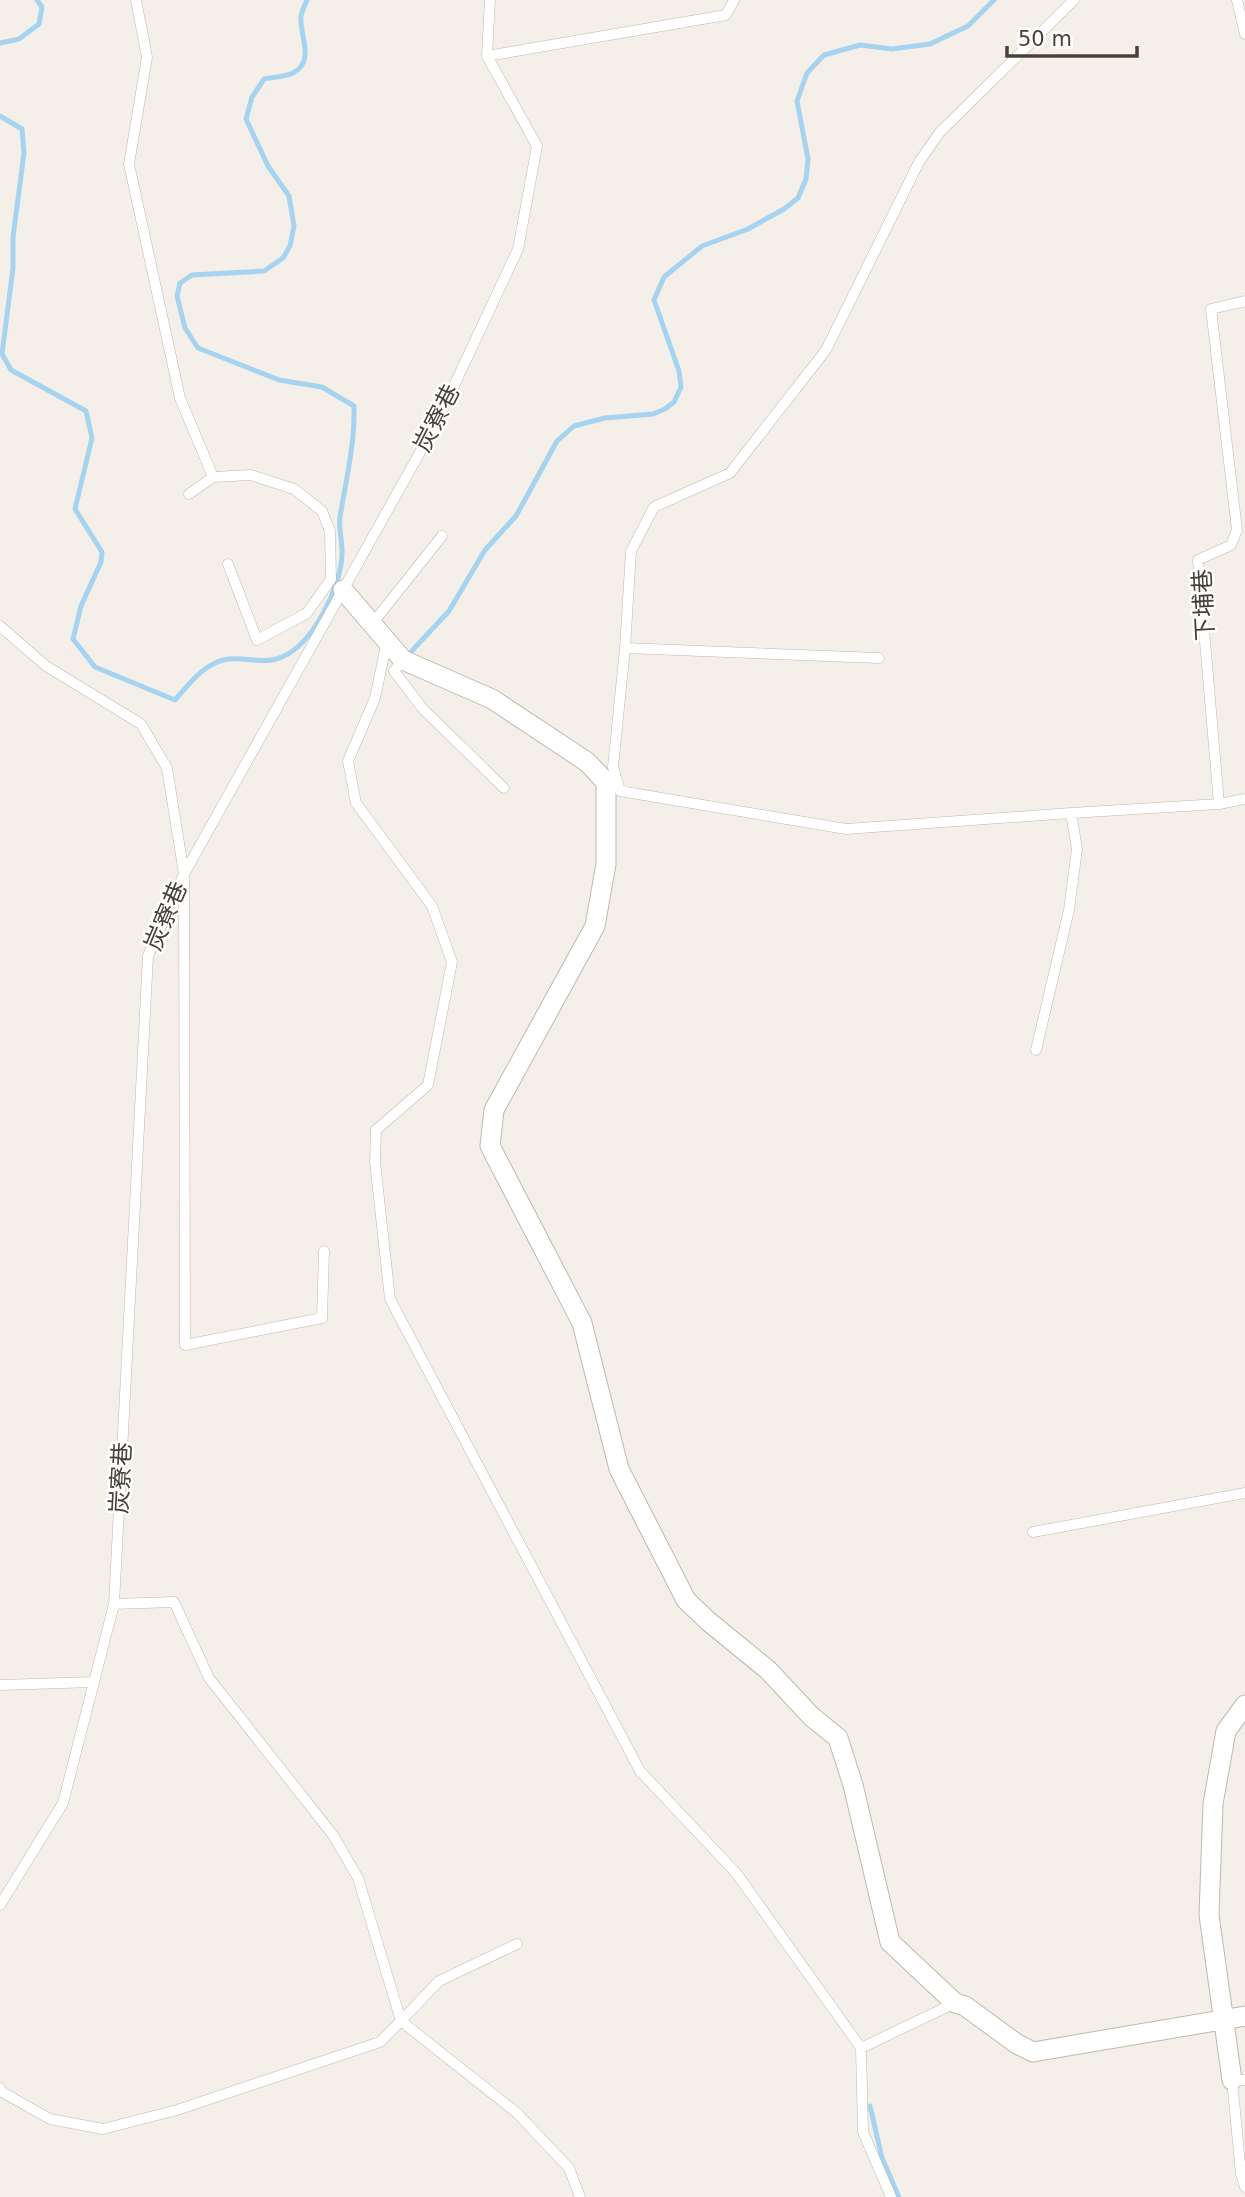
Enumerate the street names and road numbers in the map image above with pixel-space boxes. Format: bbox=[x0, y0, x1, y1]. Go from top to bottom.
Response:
street label: 炭寮巷 bbox=[408, 380, 466, 456]
street label: 下埔巷 bbox=[1188, 568, 1220, 642]
street label: 炭寮巷 bbox=[139, 877, 193, 955]
street label: 炭寮巷 bbox=[105, 1441, 137, 1515]

